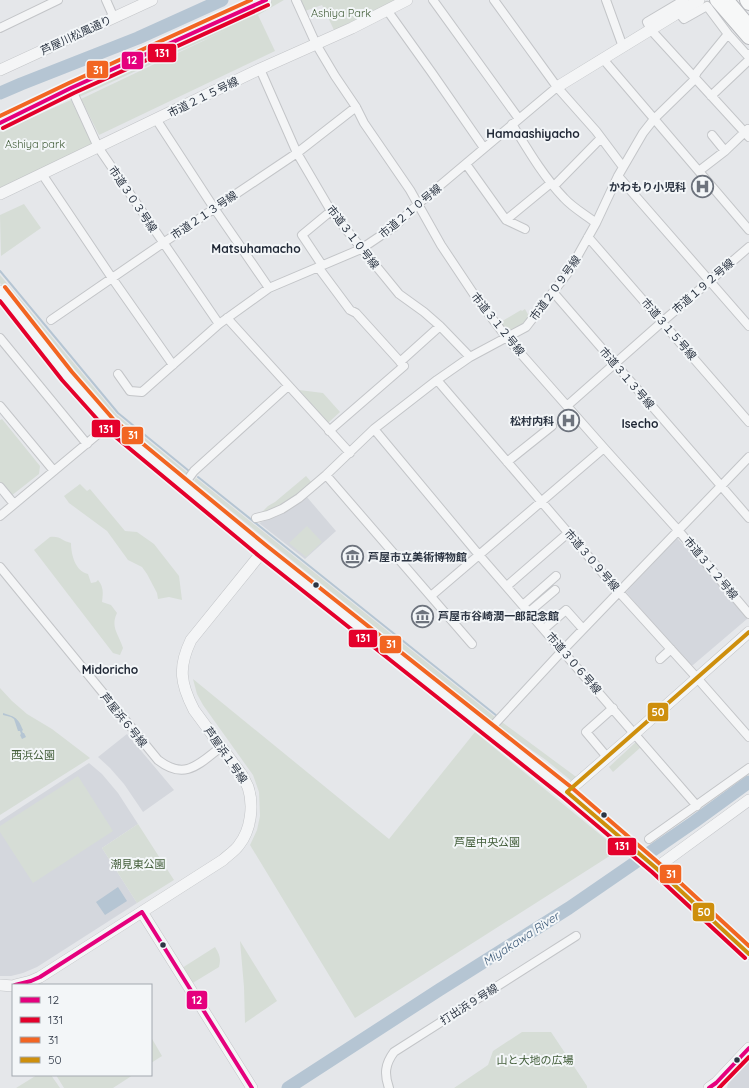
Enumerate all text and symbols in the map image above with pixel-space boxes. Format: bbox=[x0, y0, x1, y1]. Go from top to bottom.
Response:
park label: Ashiya Park bbox=[311, 6, 371, 20]
street label: 芦屋川松風通り bbox=[38, 12, 114, 58]
line badge: 131 bbox=[147, 43, 177, 63]
text: 131 bbox=[155, 46, 169, 60]
line badge: 12 bbox=[121, 51, 144, 70]
text: 12 bbox=[127, 53, 137, 67]
line badge: 31 bbox=[86, 60, 109, 79]
text: 31 bbox=[93, 63, 103, 77]
street label: 市道２１５号線 bbox=[165, 74, 241, 120]
district label: Hamaashiyacho bbox=[486, 126, 580, 141]
park label: Ashiya park bbox=[5, 137, 65, 151]
street label: 市道３０３号線 bbox=[106, 163, 160, 235]
hospital icon: かわもり小児科 bbox=[689, 174, 715, 200]
place label: かわもり小児科 bbox=[609, 180, 686, 194]
street label: 市道２１０号線 bbox=[376, 181, 444, 241]
street label: 市道２１３号線 bbox=[168, 188, 240, 242]
street label: 市道３１０号線 bbox=[324, 202, 382, 272]
district label: Matsuhamacho bbox=[211, 241, 301, 256]
street label: 市道２０９号線 bbox=[527, 253, 583, 323]
street label: 市道１９２号線 bbox=[669, 255, 737, 317]
street label: 市道３１２号線 bbox=[468, 290, 528, 358]
street label: 市道３１５号線 bbox=[638, 295, 700, 363]
street label: 市道３１３号線 bbox=[596, 344, 658, 412]
hospital icon: 松村内科 bbox=[556, 408, 582, 434]
place label: 松村内科 bbox=[510, 414, 554, 428]
district label: Isecho bbox=[622, 416, 659, 431]
line badge: 131 bbox=[91, 419, 121, 438]
text: 131 bbox=[99, 422, 113, 436]
line badge: 31 bbox=[121, 426, 144, 445]
text: 31 bbox=[128, 428, 138, 442]
street label: 市道３０９号線 bbox=[561, 526, 623, 594]
street label: 市道３１２号線 bbox=[681, 534, 741, 602]
museum icon: 芦屋市立美術博物館 bbox=[340, 544, 366, 570]
place label: 芦屋市立美術博物館 bbox=[368, 550, 467, 564]
unlabelled marker bbox=[311, 580, 321, 590]
museum icon: 芦屋市谷崎潤一郎記念館 bbox=[409, 603, 435, 629]
place label: 芦屋市谷崎潤一郎記念館 bbox=[438, 609, 559, 623]
line badge: 131 bbox=[348, 629, 378, 648]
street label: 市道３０６号線 bbox=[543, 629, 605, 697]
text: 131 bbox=[356, 631, 370, 645]
line badge: 31 bbox=[379, 635, 402, 654]
text: 31 bbox=[386, 637, 396, 651]
district label: Midoricho bbox=[82, 662, 139, 677]
street label: 芦屋浜６号線 bbox=[98, 690, 150, 750]
line badge: 50 bbox=[647, 702, 669, 722]
text: 50 bbox=[651, 705, 665, 719]
street label: 芦屋浜１号線 bbox=[201, 724, 251, 786]
park label: 西浜公園 bbox=[11, 748, 55, 762]
unlabelled marker bbox=[599, 810, 609, 820]
park label: 芦屋中央公園 bbox=[454, 835, 520, 849]
line badge: 131 bbox=[607, 837, 637, 856]
text: 131 bbox=[615, 839, 629, 853]
park label: 潮見東公園 bbox=[111, 857, 166, 871]
line badge: 31 bbox=[659, 864, 682, 884]
text: 31 bbox=[666, 867, 676, 881]
line badge: 50 bbox=[692, 902, 715, 922]
text: 50 bbox=[697, 905, 711, 919]
water label: Miyakawa River bbox=[480, 908, 563, 969]
unlabelled marker bbox=[158, 940, 168, 950]
street label: 打出浜９号線 bbox=[437, 981, 501, 1027]
legend bbox=[12, 984, 152, 1076]
line badge: 12 bbox=[186, 990, 208, 1010]
text: 12 bbox=[48, 992, 59, 1007]
text: 12 bbox=[192, 993, 202, 1007]
text: 131 bbox=[48, 1012, 63, 1027]
text: 31 bbox=[48, 1032, 59, 1047]
text: 50 bbox=[48, 1052, 62, 1067]
park label: 山と大地の広場 bbox=[497, 1053, 574, 1067]
unlabelled marker bbox=[732, 1055, 742, 1065]

